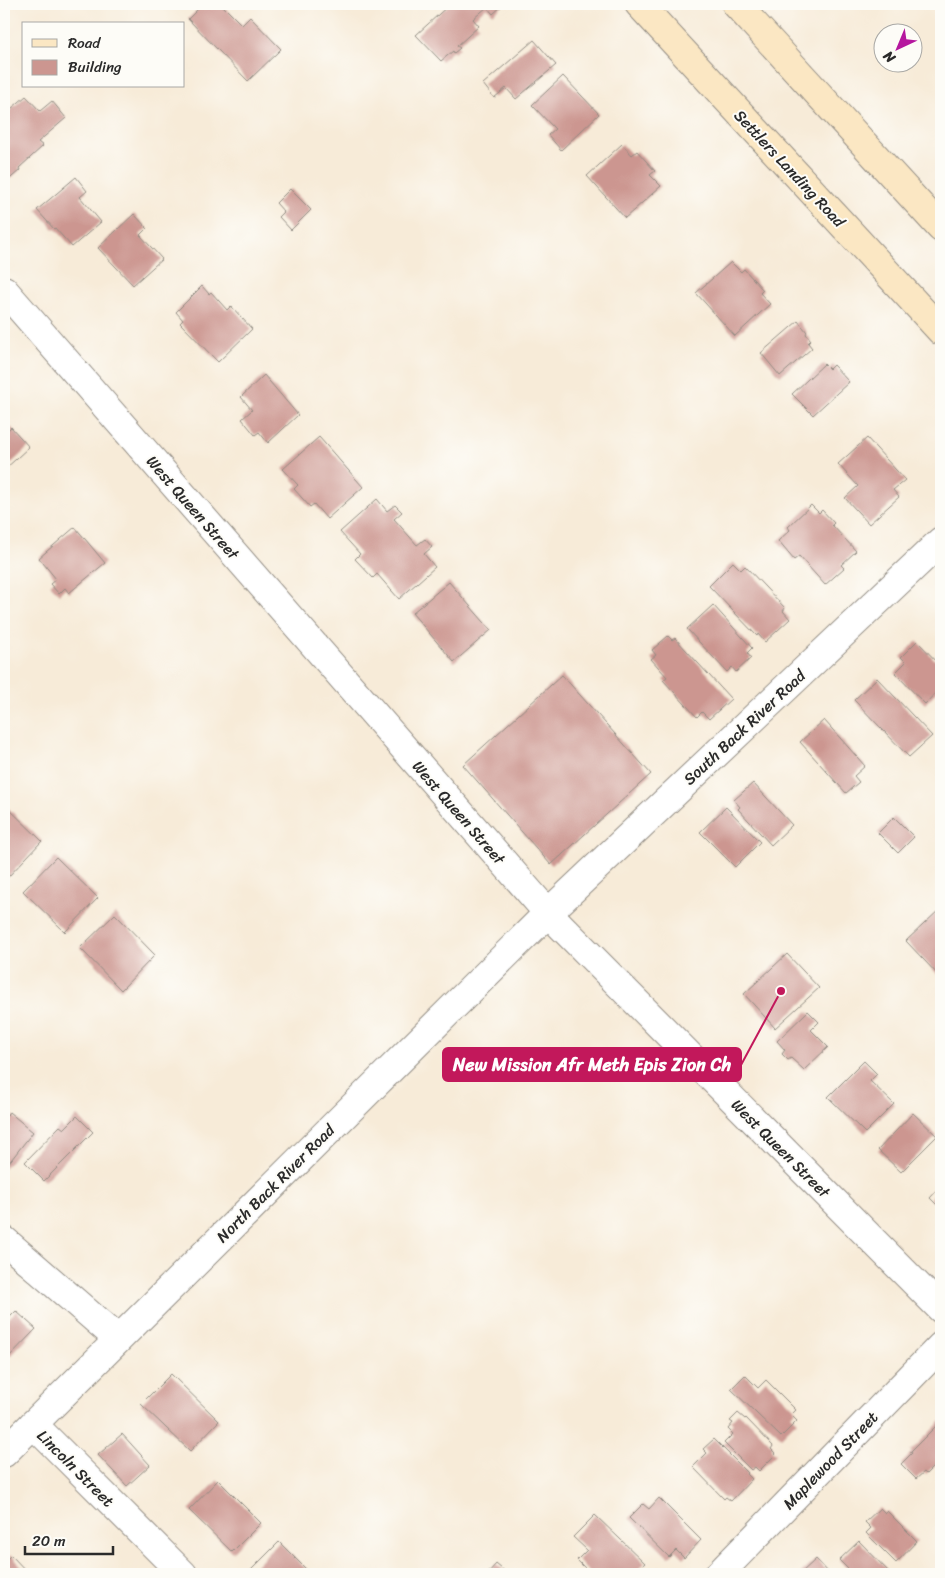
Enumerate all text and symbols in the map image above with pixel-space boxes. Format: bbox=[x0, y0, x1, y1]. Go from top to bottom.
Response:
legend bbox=[22, 22, 185, 88]
north arrow bbox=[872, 22, 922, 72]
text: Road bbox=[68, 30, 101, 56]
text: N bbox=[877, 44, 902, 70]
text: Building bbox=[68, 54, 122, 80]
street label: Settlers Landing Road bbox=[727, 102, 854, 236]
street label: West Queen Street bbox=[139, 448, 247, 567]
street label: South Back River Road bbox=[676, 661, 814, 792]
street label: West Queen Street bbox=[405, 753, 513, 872]
callout: New Mission Afr Meth Epis Zion Ch bbox=[443, 1048, 741, 1081]
text: New Mission Afr Meth Epis Zion Ch bbox=[452, 1049, 732, 1081]
street label: West Queen Street bbox=[724, 1092, 838, 1205]
street label: North Back River Road bbox=[209, 1116, 343, 1250]
street label: Maplewood Street bbox=[775, 1404, 885, 1517]
street label: Lincoln Street bbox=[30, 1422, 122, 1514]
scale bar bbox=[25, 1523, 112, 1555]
text: 20 m bbox=[32, 1528, 66, 1554]

